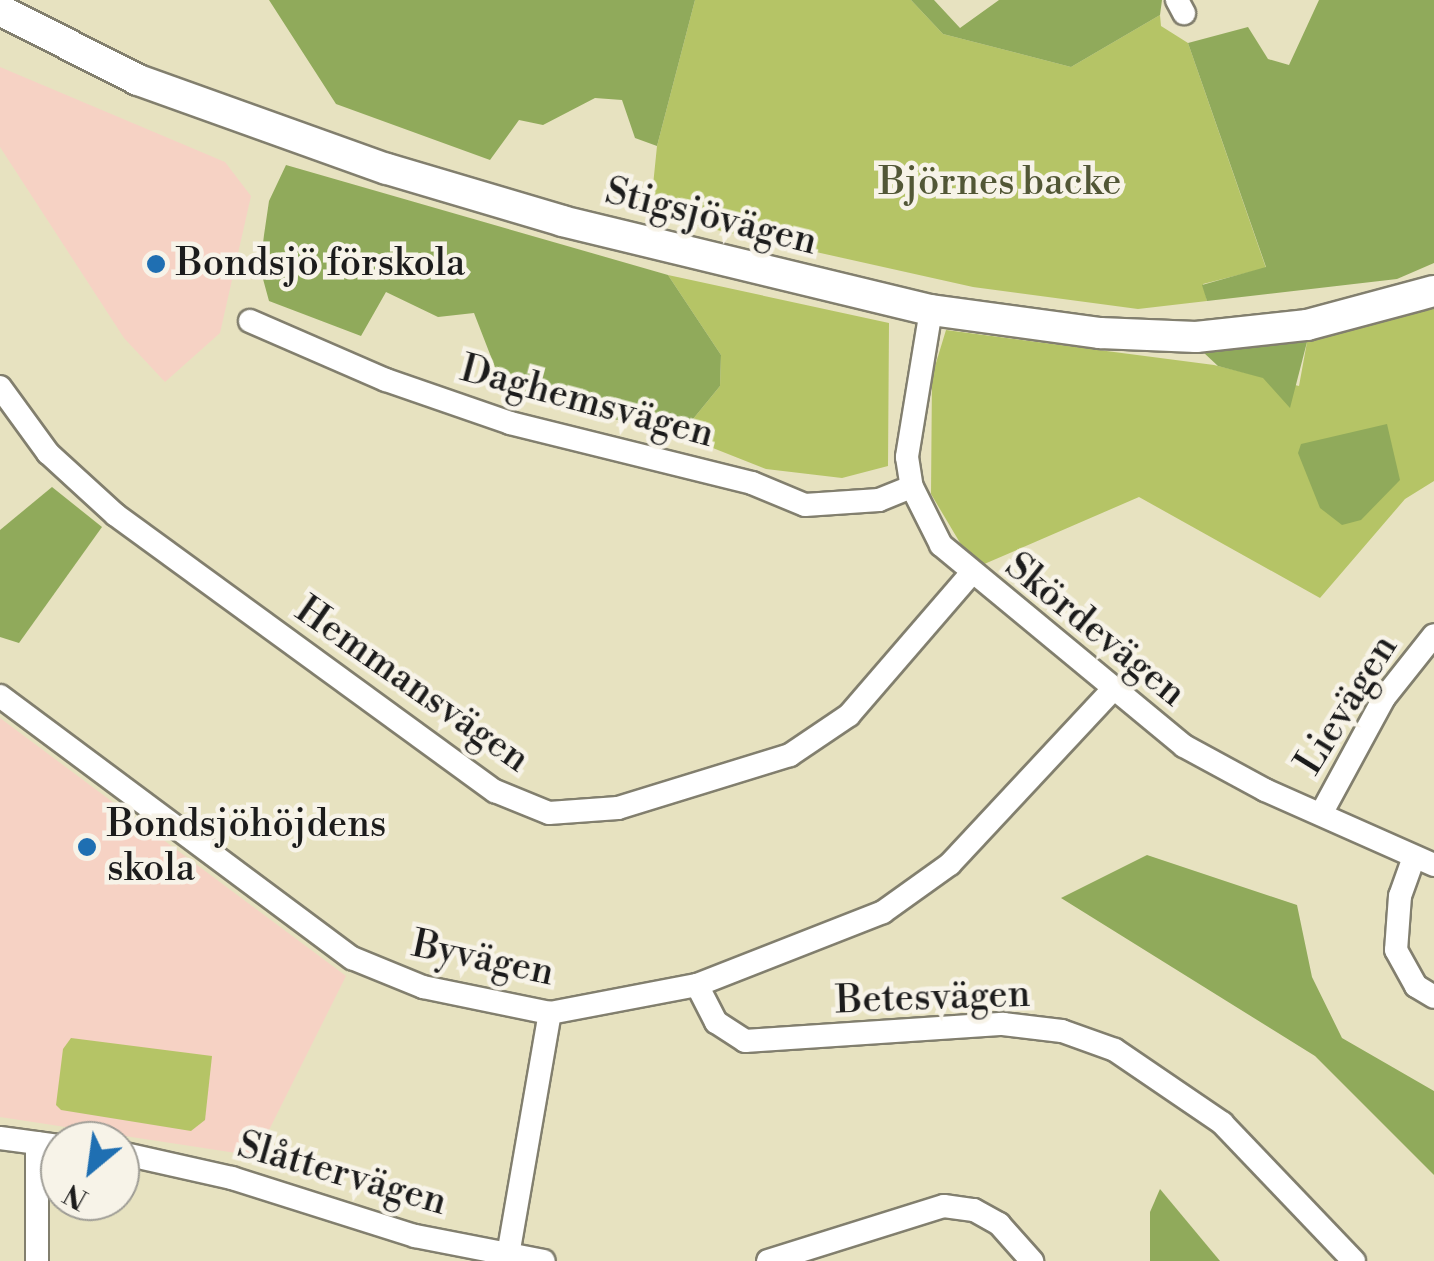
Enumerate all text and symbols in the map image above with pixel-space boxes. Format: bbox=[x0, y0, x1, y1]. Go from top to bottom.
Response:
park label: Björnes backe bbox=[879, 160, 1121, 206]
street label: Stigsjövägen bbox=[601, 169, 821, 265]
place label: Bondsjö förskola bbox=[176, 241, 465, 287]
marker: Bondsjö förskola bbox=[145, 253, 167, 275]
street label: Daghemsvägen bbox=[456, 346, 718, 458]
street label: Skördevägen bbox=[996, 544, 1194, 716]
street label: Hemmansvägen bbox=[286, 588, 538, 782]
street label: Lievägen bbox=[1286, 627, 1408, 783]
place label: Bondsjöhöjdens skola bbox=[107, 802, 386, 892]
marker: Bondsjöhöjdens skola bbox=[76, 836, 98, 858]
street label: Byvägen bbox=[408, 922, 558, 996]
street label: Betesvägen bbox=[835, 972, 1031, 1024]
north arrow bbox=[40, 1121, 140, 1221]
street label: Slåttervägen bbox=[232, 1122, 452, 1226]
text: N bbox=[58, 1175, 94, 1217]

